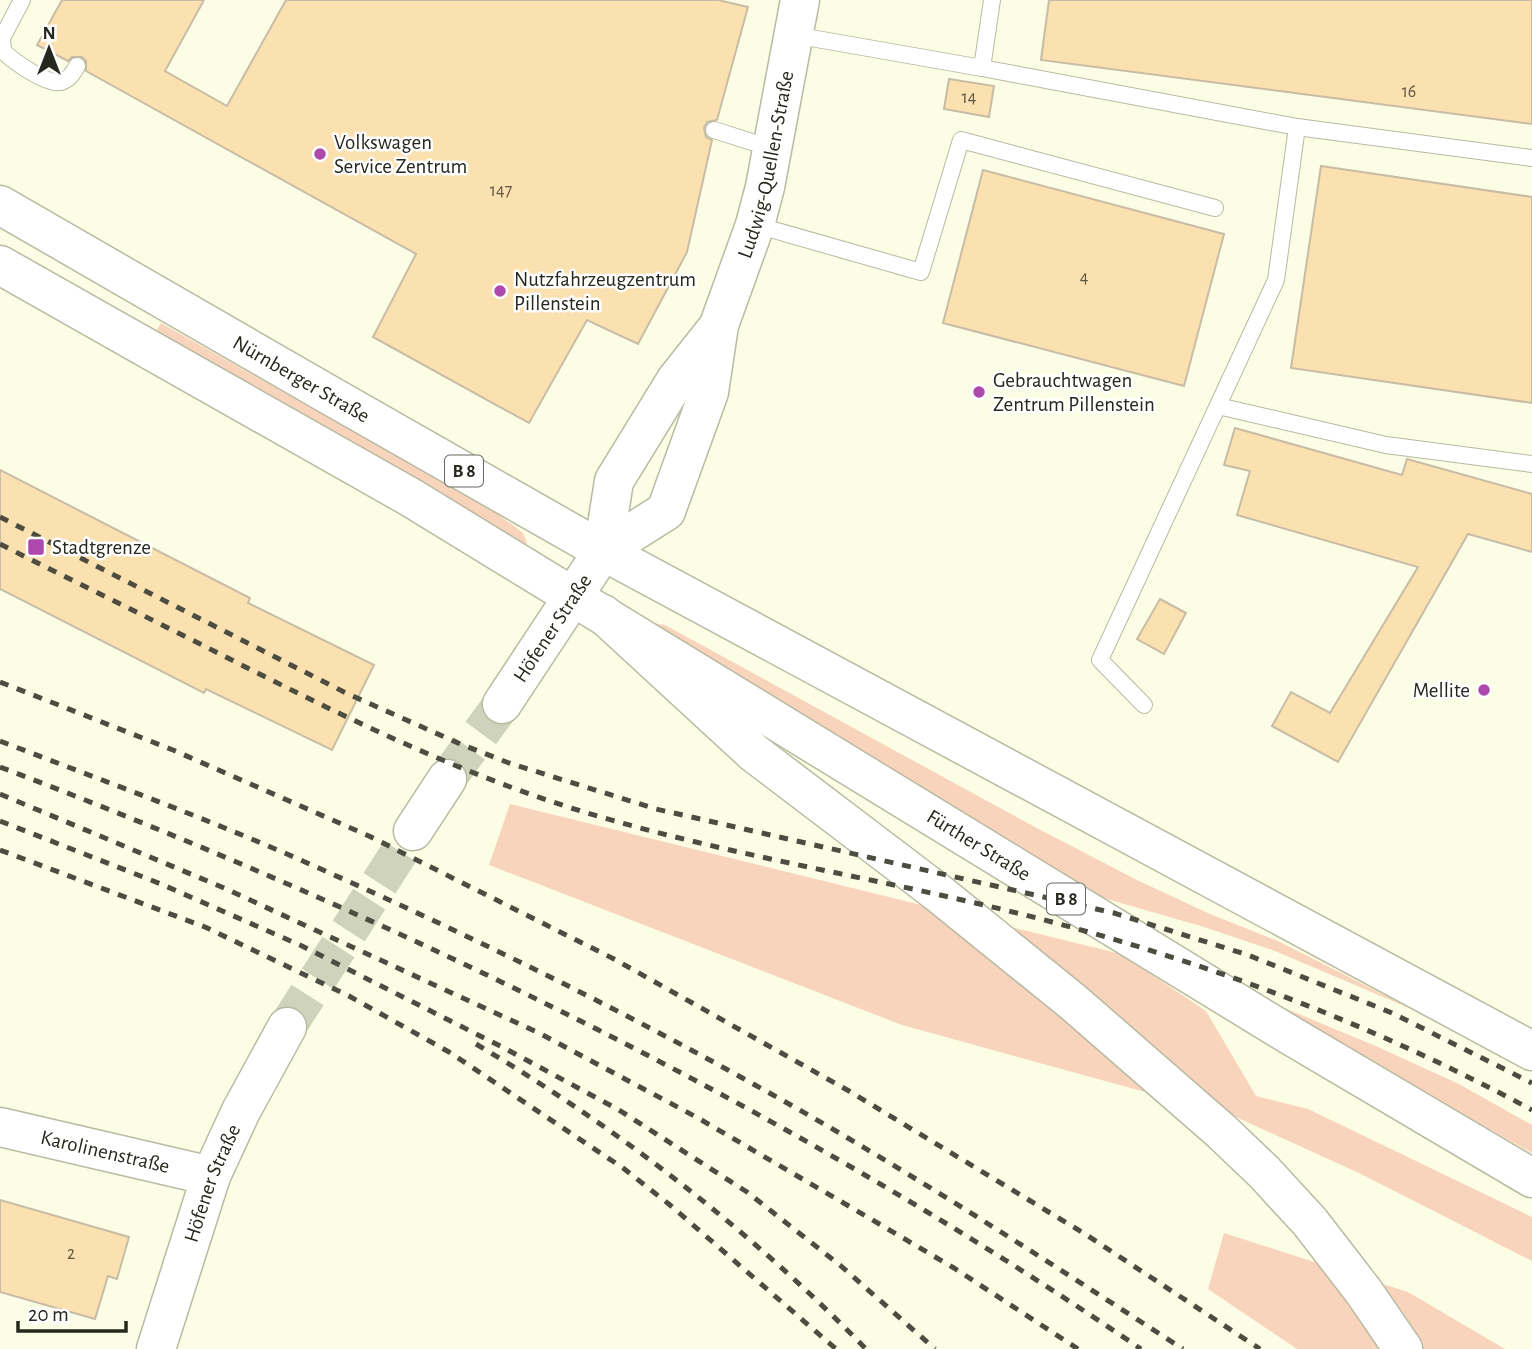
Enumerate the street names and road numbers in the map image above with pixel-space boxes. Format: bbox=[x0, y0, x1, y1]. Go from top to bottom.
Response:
street label: Ludwig-Quellen-Straße bbox=[733, 69, 797, 261]
street label: Nürnberger Straße bbox=[229, 331, 373, 426]
road number: B 8 bbox=[445, 456, 483, 486]
street label: Höfener Straße bbox=[509, 570, 595, 686]
street label: Fürther Straße bbox=[923, 805, 1034, 885]
road number: B 8 bbox=[1047, 884, 1085, 914]
street label: Höfener Straße bbox=[180, 1121, 244, 1245]
street label: Karolinenstraße bbox=[39, 1126, 172, 1177]

